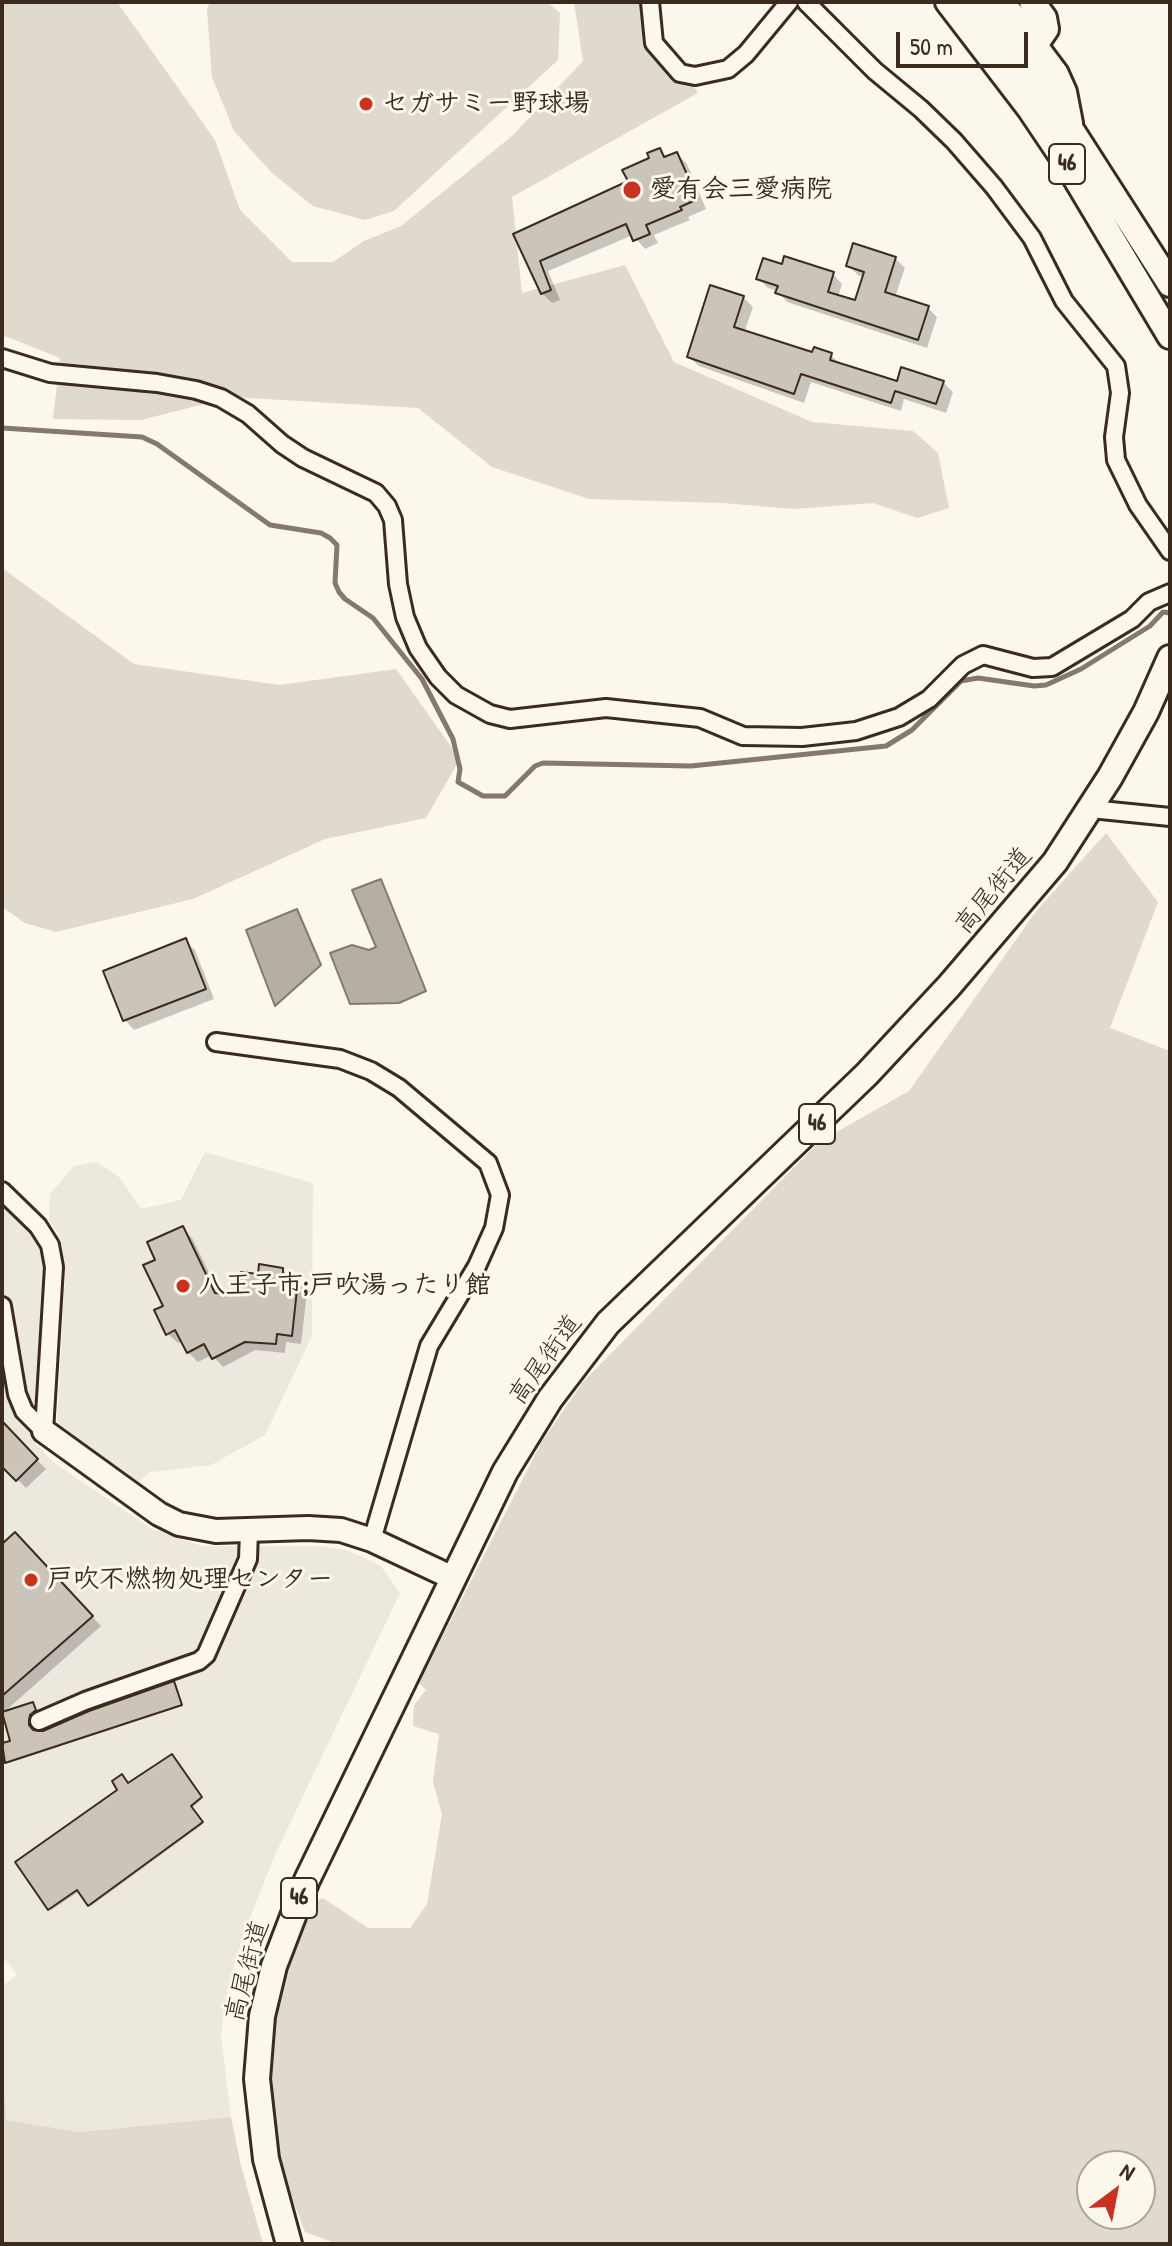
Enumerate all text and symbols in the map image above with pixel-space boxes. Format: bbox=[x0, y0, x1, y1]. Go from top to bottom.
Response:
scale bar bbox=[900, 16, 1032, 66]
text: 50 m bbox=[910, 30, 953, 62]
place label: セガサミー野球場 bbox=[382, 88, 590, 120]
marker: セガサミー野球場 bbox=[357, 95, 375, 113]
road number: 46 bbox=[1049, 144, 1085, 184]
place label: 愛有会三愛病院 bbox=[650, 174, 832, 206]
marker: 愛有会三愛病院 bbox=[621, 179, 643, 201]
street label: 高尾街道 bbox=[949, 841, 1039, 941]
road number: 46 bbox=[799, 1104, 835, 1144]
place label: 八王子市;戸吹湯ったり館 bbox=[199, 1270, 491, 1302]
marker: 八王子市;戸吹湯ったり館 bbox=[174, 1277, 192, 1295]
street label: 高尾街道 bbox=[503, 1309, 589, 1411]
place label: 戸吹不燃物処理センター bbox=[47, 1564, 333, 1596]
marker: 戸吹不燃物処理センター bbox=[22, 1571, 40, 1589]
road number: 46 bbox=[281, 1878, 317, 1918]
street label: 高尾街道 bbox=[219, 1917, 277, 2025]
north arrow bbox=[1076, 2150, 1156, 2230]
text: N bbox=[1115, 2156, 1141, 2187]

